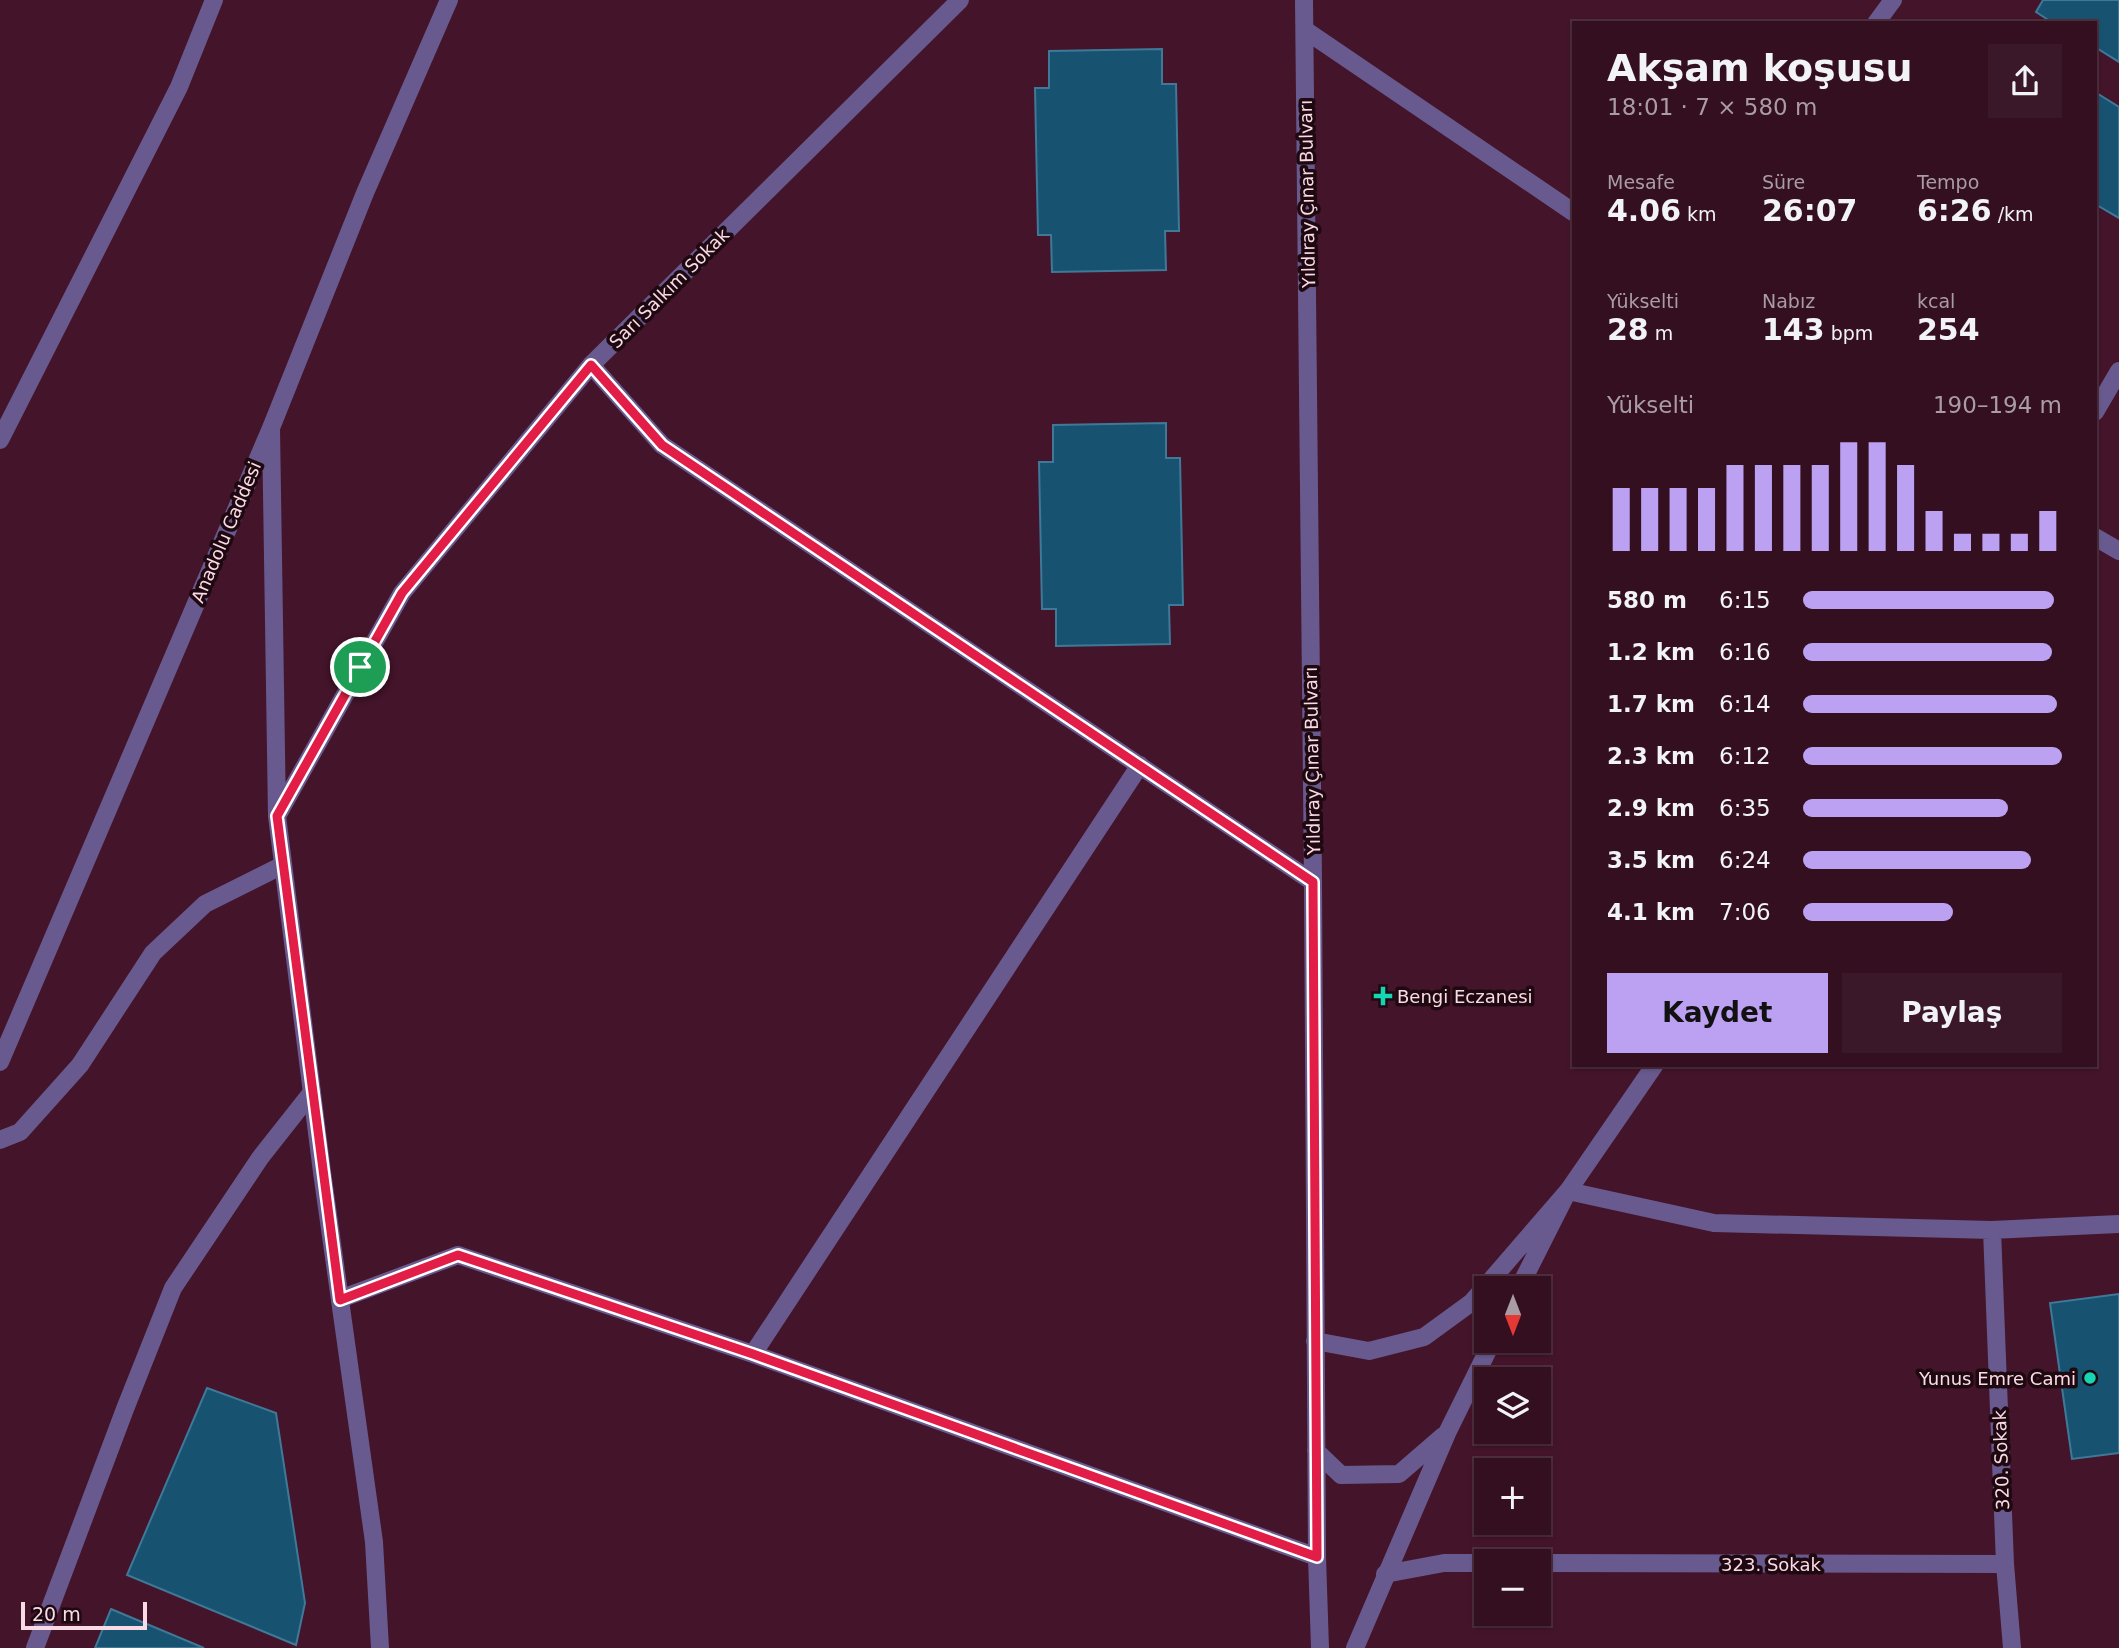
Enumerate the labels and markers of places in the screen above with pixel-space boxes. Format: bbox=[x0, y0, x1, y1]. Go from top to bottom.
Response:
pin bbox=[330, 637, 390, 697]
place label: Bengi Eczanesi bbox=[1397, 986, 1533, 1007]
marker: Bengi Eczanesi bbox=[1375, 988, 1391, 1004]
place label: Yunus Emre Cami bbox=[1918, 1368, 2076, 1389]
marker: Yunus Emre Cami bbox=[2082, 1370, 2098, 1386]

